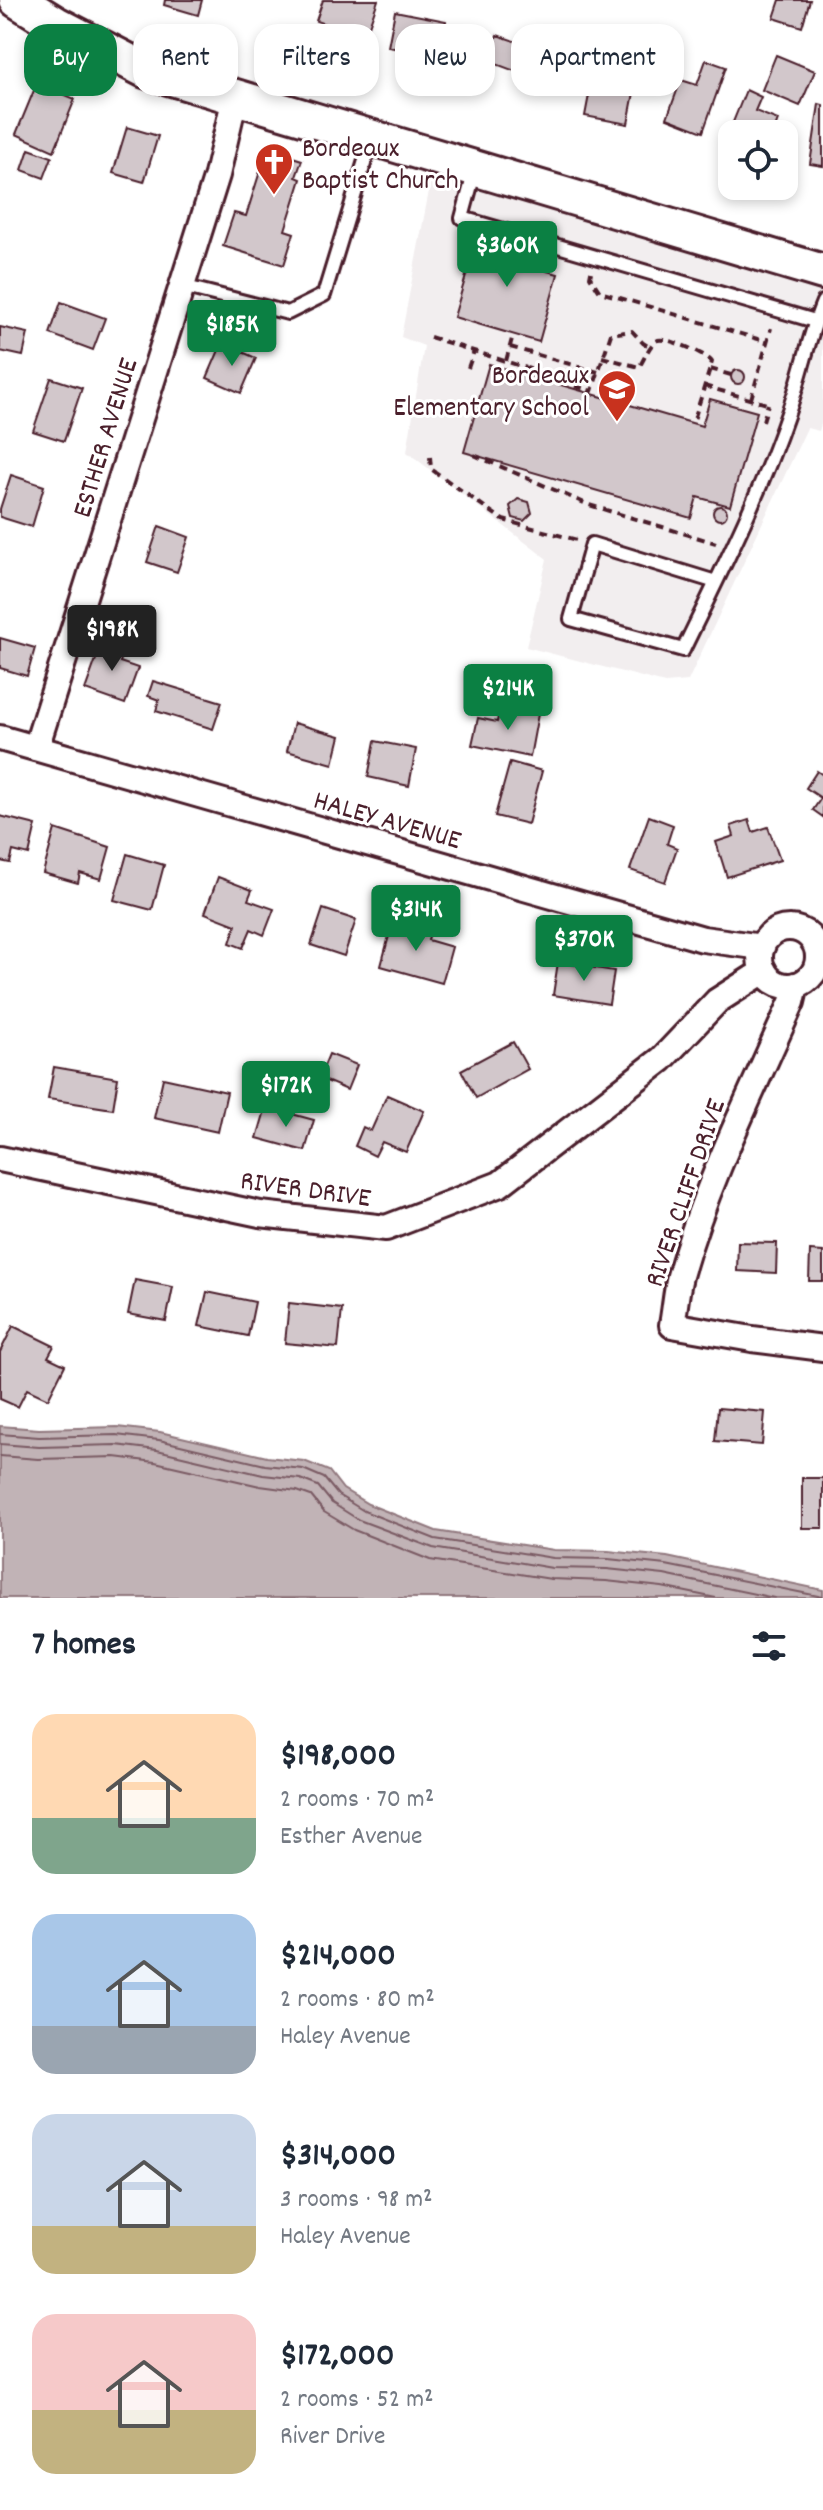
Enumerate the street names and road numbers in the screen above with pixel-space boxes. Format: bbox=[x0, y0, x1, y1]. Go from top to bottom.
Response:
street label: ESTHER AVENUE bbox=[65, 354, 151, 523]
street label: HALEY AVENUE bbox=[308, 783, 465, 863]
street label: RIVER CLIFF DRIVE bbox=[637, 1094, 739, 1293]
street label: RIVER DRIVE bbox=[237, 1163, 373, 1221]

